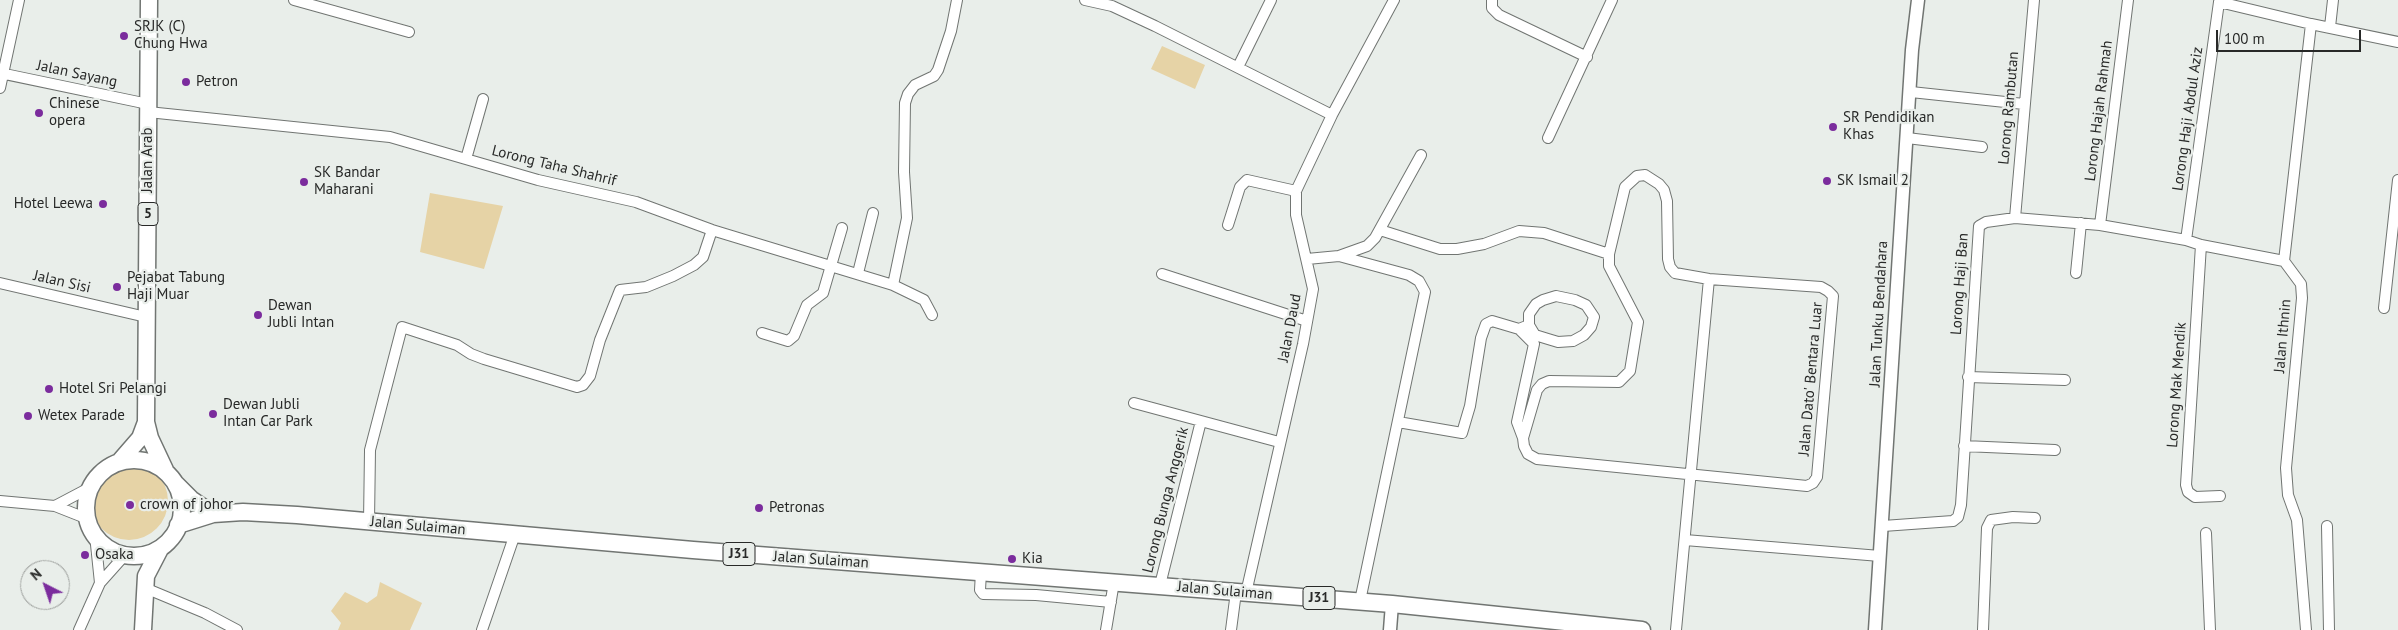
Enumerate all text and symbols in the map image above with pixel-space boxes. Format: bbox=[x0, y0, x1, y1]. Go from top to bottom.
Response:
place label: SRJK (C) Chung Hwa bbox=[134, 18, 208, 53]
scale bar bbox=[2218, 20, 2363, 52]
text: 100 m bbox=[2224, 29, 2265, 48]
marker: SRJK (C) Chung Hwa bbox=[118, 30, 130, 42]
street label: Lorong Hajah Rahmah bbox=[2081, 40, 2117, 182]
street label: Lorong Haji Abdul Aziz bbox=[2169, 46, 2207, 192]
street label: Lorong Rambutan bbox=[1995, 51, 2023, 165]
street label: Jalan Sayang bbox=[35, 57, 119, 91]
place label: Petron bbox=[196, 73, 238, 91]
marker: Petron bbox=[180, 76, 192, 88]
place label: Chinese opera bbox=[49, 95, 100, 130]
marker: Chinese opera bbox=[33, 107, 45, 119]
place label: SR Pendidikan Khas bbox=[1843, 109, 1935, 144]
marker: SR Pendidikan Khas bbox=[1827, 121, 1839, 133]
street label: Jalan Arab bbox=[139, 127, 157, 193]
street label: Lorong Taha Shahrif bbox=[490, 142, 618, 190]
place label: SK Bandar Maharani bbox=[314, 164, 380, 199]
place label: SK Ismail 2 bbox=[1837, 172, 1909, 190]
marker: SK Ismail 2 bbox=[1821, 175, 1833, 187]
marker: SK Bandar Maharani bbox=[298, 176, 310, 188]
place label: Hotel Leewa bbox=[14, 195, 93, 213]
marker: Hotel Leewa bbox=[97, 198, 109, 210]
road number: 5 bbox=[138, 202, 158, 225]
street label: Lorong Haji Ban bbox=[1947, 232, 1973, 336]
street label: Jalan Tunku Bendahara bbox=[1866, 240, 1892, 388]
street label: Jalan Sisi bbox=[32, 267, 92, 297]
place label: Pejabat Tabung Haji Muar bbox=[127, 269, 225, 304]
marker: Pejabat Tabung Haji Muar bbox=[111, 281, 123, 293]
street label: Jalan Daud bbox=[1275, 292, 1305, 364]
place label: Dewan Jubli Intan bbox=[268, 297, 334, 332]
street label: Jalan Ithnin bbox=[2271, 298, 2295, 374]
street label: Jalan Dato' Bentara Luar bbox=[1795, 301, 1827, 457]
marker: Dewan Jubli Intan bbox=[252, 309, 264, 321]
street label: Lorong Mak Mendik bbox=[2164, 322, 2190, 448]
place label: Hotel Sri Pelangi bbox=[59, 380, 167, 398]
marker: Hotel Sri Pelangi bbox=[43, 383, 55, 395]
place label: Dewan Jubli Intan Car Park bbox=[223, 396, 313, 431]
place label: Wetex Parade bbox=[38, 407, 125, 425]
marker: Dewan Jubli Intan Car Park bbox=[207, 408, 219, 420]
marker: Wetex Parade bbox=[22, 410, 34, 422]
street label: Lorong Bunga Anggerik bbox=[1139, 425, 1193, 575]
place label: crown of johor bbox=[140, 496, 233, 514]
marker: crown of johor bbox=[124, 499, 136, 511]
place label: Petronas bbox=[769, 499, 825, 517]
marker: Petronas bbox=[753, 502, 765, 514]
street label: Jalan Sulaiman bbox=[370, 513, 466, 539]
road number: J31 bbox=[723, 542, 755, 566]
place label: Osaka bbox=[95, 546, 134, 564]
street label: Jalan Sulaiman bbox=[773, 548, 869, 572]
marker: Osaka bbox=[79, 549, 91, 561]
place label: Kia bbox=[1022, 550, 1043, 568]
marker: Kia bbox=[1006, 553, 1018, 565]
north arrow bbox=[20, 560, 70, 610]
text: N bbox=[26, 565, 45, 584]
street label: Jalan Sulaiman bbox=[1177, 578, 1273, 604]
road number: J31 bbox=[1303, 586, 1335, 610]

